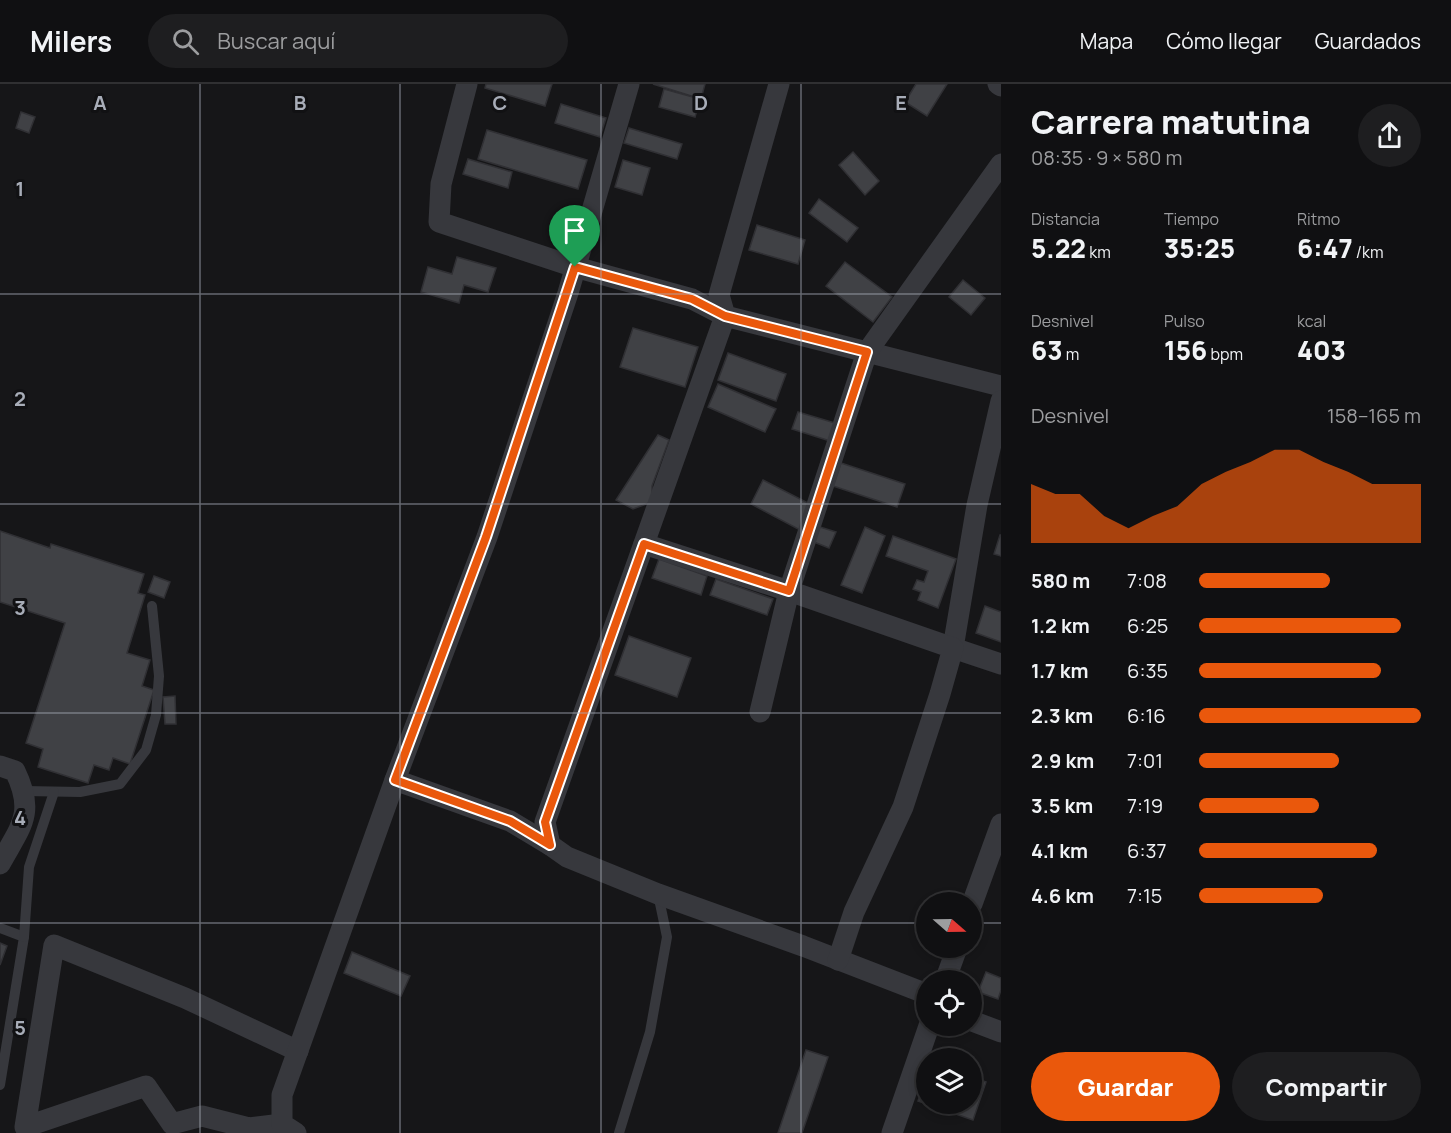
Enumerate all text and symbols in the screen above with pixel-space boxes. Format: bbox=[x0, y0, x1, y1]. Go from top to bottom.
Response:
search box bbox=[148, 14, 568, 68]
text: Milers bbox=[30, 22, 112, 60]
icon: search bbox=[169, 25, 202, 58]
text: Buscar aquí bbox=[217, 26, 336, 56]
text: Mapa bbox=[1080, 27, 1133, 55]
text: Cómo llegar bbox=[1166, 27, 1282, 55]
text: Guardados bbox=[1315, 27, 1421, 55]
text: A bbox=[93, 89, 107, 116]
text: B bbox=[294, 89, 307, 116]
text: C bbox=[493, 89, 507, 116]
text: D bbox=[694, 89, 708, 116]
text: E bbox=[895, 89, 907, 116]
text: Carrera matutina bbox=[1031, 99, 1311, 144]
button: share bbox=[1358, 104, 1421, 167]
text: 08:35 · 9 × 580 m bbox=[1031, 144, 1182, 171]
text: 1 bbox=[16, 175, 24, 202]
pin bbox=[549, 205, 600, 267]
text: Distancia bbox=[1031, 208, 1100, 230]
text: Tiempo bbox=[1164, 208, 1219, 230]
text: Ritmo bbox=[1297, 208, 1340, 230]
icon: arrive bbox=[558, 214, 591, 247]
text: 5.22 bbox=[1031, 230, 1086, 266]
text: 35:25 bbox=[1164, 230, 1235, 266]
text: 6:47 bbox=[1297, 230, 1353, 266]
text: km bbox=[1086, 241, 1111, 263]
text: /km bbox=[1353, 241, 1384, 263]
text: Desnivel bbox=[1031, 310, 1094, 332]
text: Pulso bbox=[1164, 310, 1205, 332]
text: kcal bbox=[1297, 310, 1326, 332]
text: 63 bbox=[1031, 332, 1063, 368]
text: 156 bbox=[1164, 332, 1207, 368]
text: 403 bbox=[1297, 332, 1346, 368]
text: m bbox=[1063, 343, 1079, 365]
text: bpm bbox=[1207, 343, 1243, 365]
text: 2 bbox=[14, 385, 26, 412]
text: Desnivel bbox=[1031, 402, 1109, 429]
text: 158–165 m bbox=[1327, 402, 1421, 429]
text: 580 m bbox=[1031, 567, 1090, 594]
text: 7:08 bbox=[1127, 567, 1167, 594]
text: 3 bbox=[14, 594, 26, 621]
text: 1.2 km bbox=[1031, 612, 1090, 639]
text: 6:25 bbox=[1127, 612, 1168, 639]
text: 1.7 km bbox=[1031, 657, 1088, 684]
text: 6:35 bbox=[1127, 657, 1168, 684]
text: 2.3 km bbox=[1031, 702, 1093, 729]
text: 6:16 bbox=[1127, 702, 1166, 729]
text: 2.9 km bbox=[1031, 747, 1094, 774]
text: 7:01 bbox=[1127, 747, 1163, 774]
text: 3.5 km bbox=[1031, 792, 1093, 819]
text: 7:19 bbox=[1127, 792, 1163, 819]
text: 4 bbox=[14, 804, 26, 831]
text: 4.1 km bbox=[1031, 837, 1088, 864]
text: 6:37 bbox=[1127, 837, 1167, 864]
text: 4.6 km bbox=[1031, 882, 1094, 909]
text: 7:15 bbox=[1127, 882, 1162, 909]
north arrow bbox=[916, 892, 982, 958]
map controls bbox=[916, 892, 982, 1114]
button: locate bbox=[916, 970, 982, 1036]
text: 5 bbox=[14, 1014, 26, 1041]
button: layers bbox=[916, 1048, 982, 1114]
button: Guardar bbox=[1031, 1052, 1220, 1121]
button: Compartir bbox=[1232, 1052, 1421, 1121]

